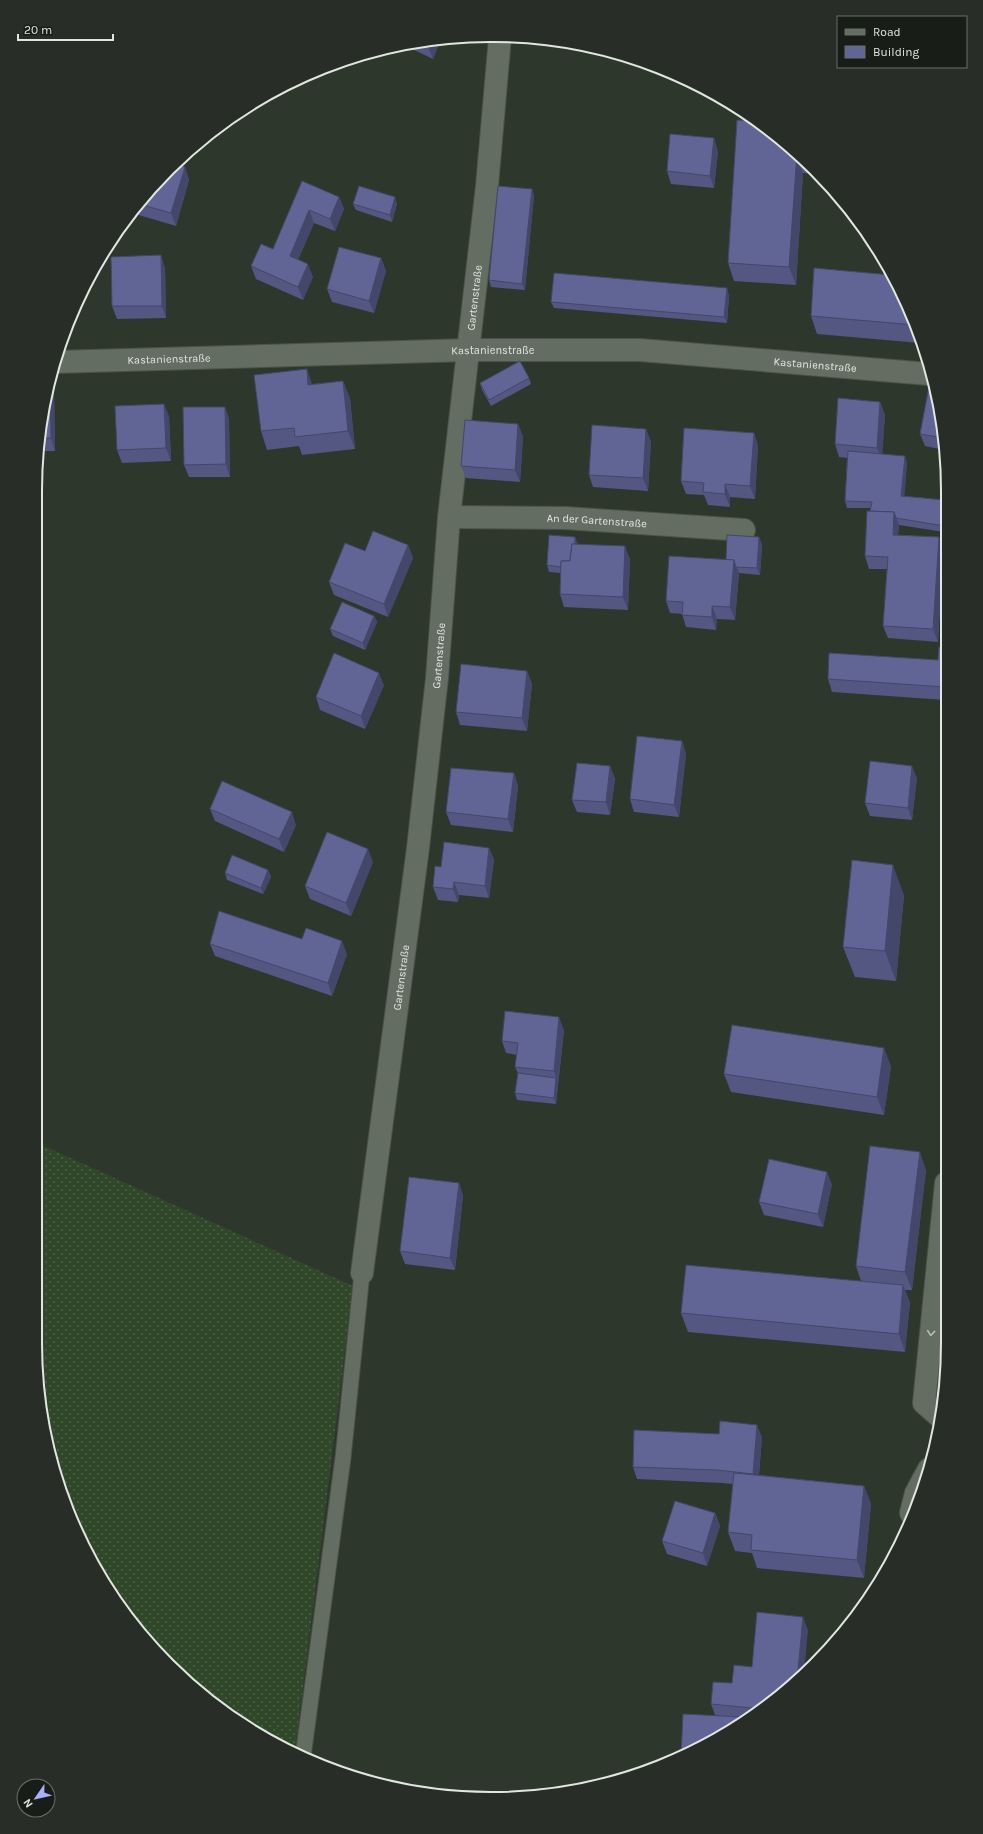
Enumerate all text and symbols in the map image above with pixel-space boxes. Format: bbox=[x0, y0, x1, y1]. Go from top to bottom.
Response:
scale bar bbox=[18, 16, 113, 42]
legend bbox=[837, 16, 967, 68]
text: 20 m bbox=[24, 23, 52, 37]
text: Road bbox=[873, 25, 901, 39]
text: Building bbox=[873, 45, 920, 59]
street label: Gartenstraße bbox=[464, 264, 484, 331]
street label: Kastanienstraße bbox=[451, 343, 535, 357]
street label: Kastanienstraße bbox=[127, 351, 211, 366]
street label: Kastanienstraße bbox=[773, 355, 858, 375]
street label: An der Gartenstraße bbox=[547, 511, 648, 530]
street label: Gartenstraße bbox=[429, 622, 448, 689]
street label: Gartenstraße bbox=[390, 944, 412, 1011]
one-way arrow bbox=[927, 1330, 936, 1336]
north arrow bbox=[16, 1778, 56, 1818]
text: N bbox=[21, 1796, 36, 1810]

